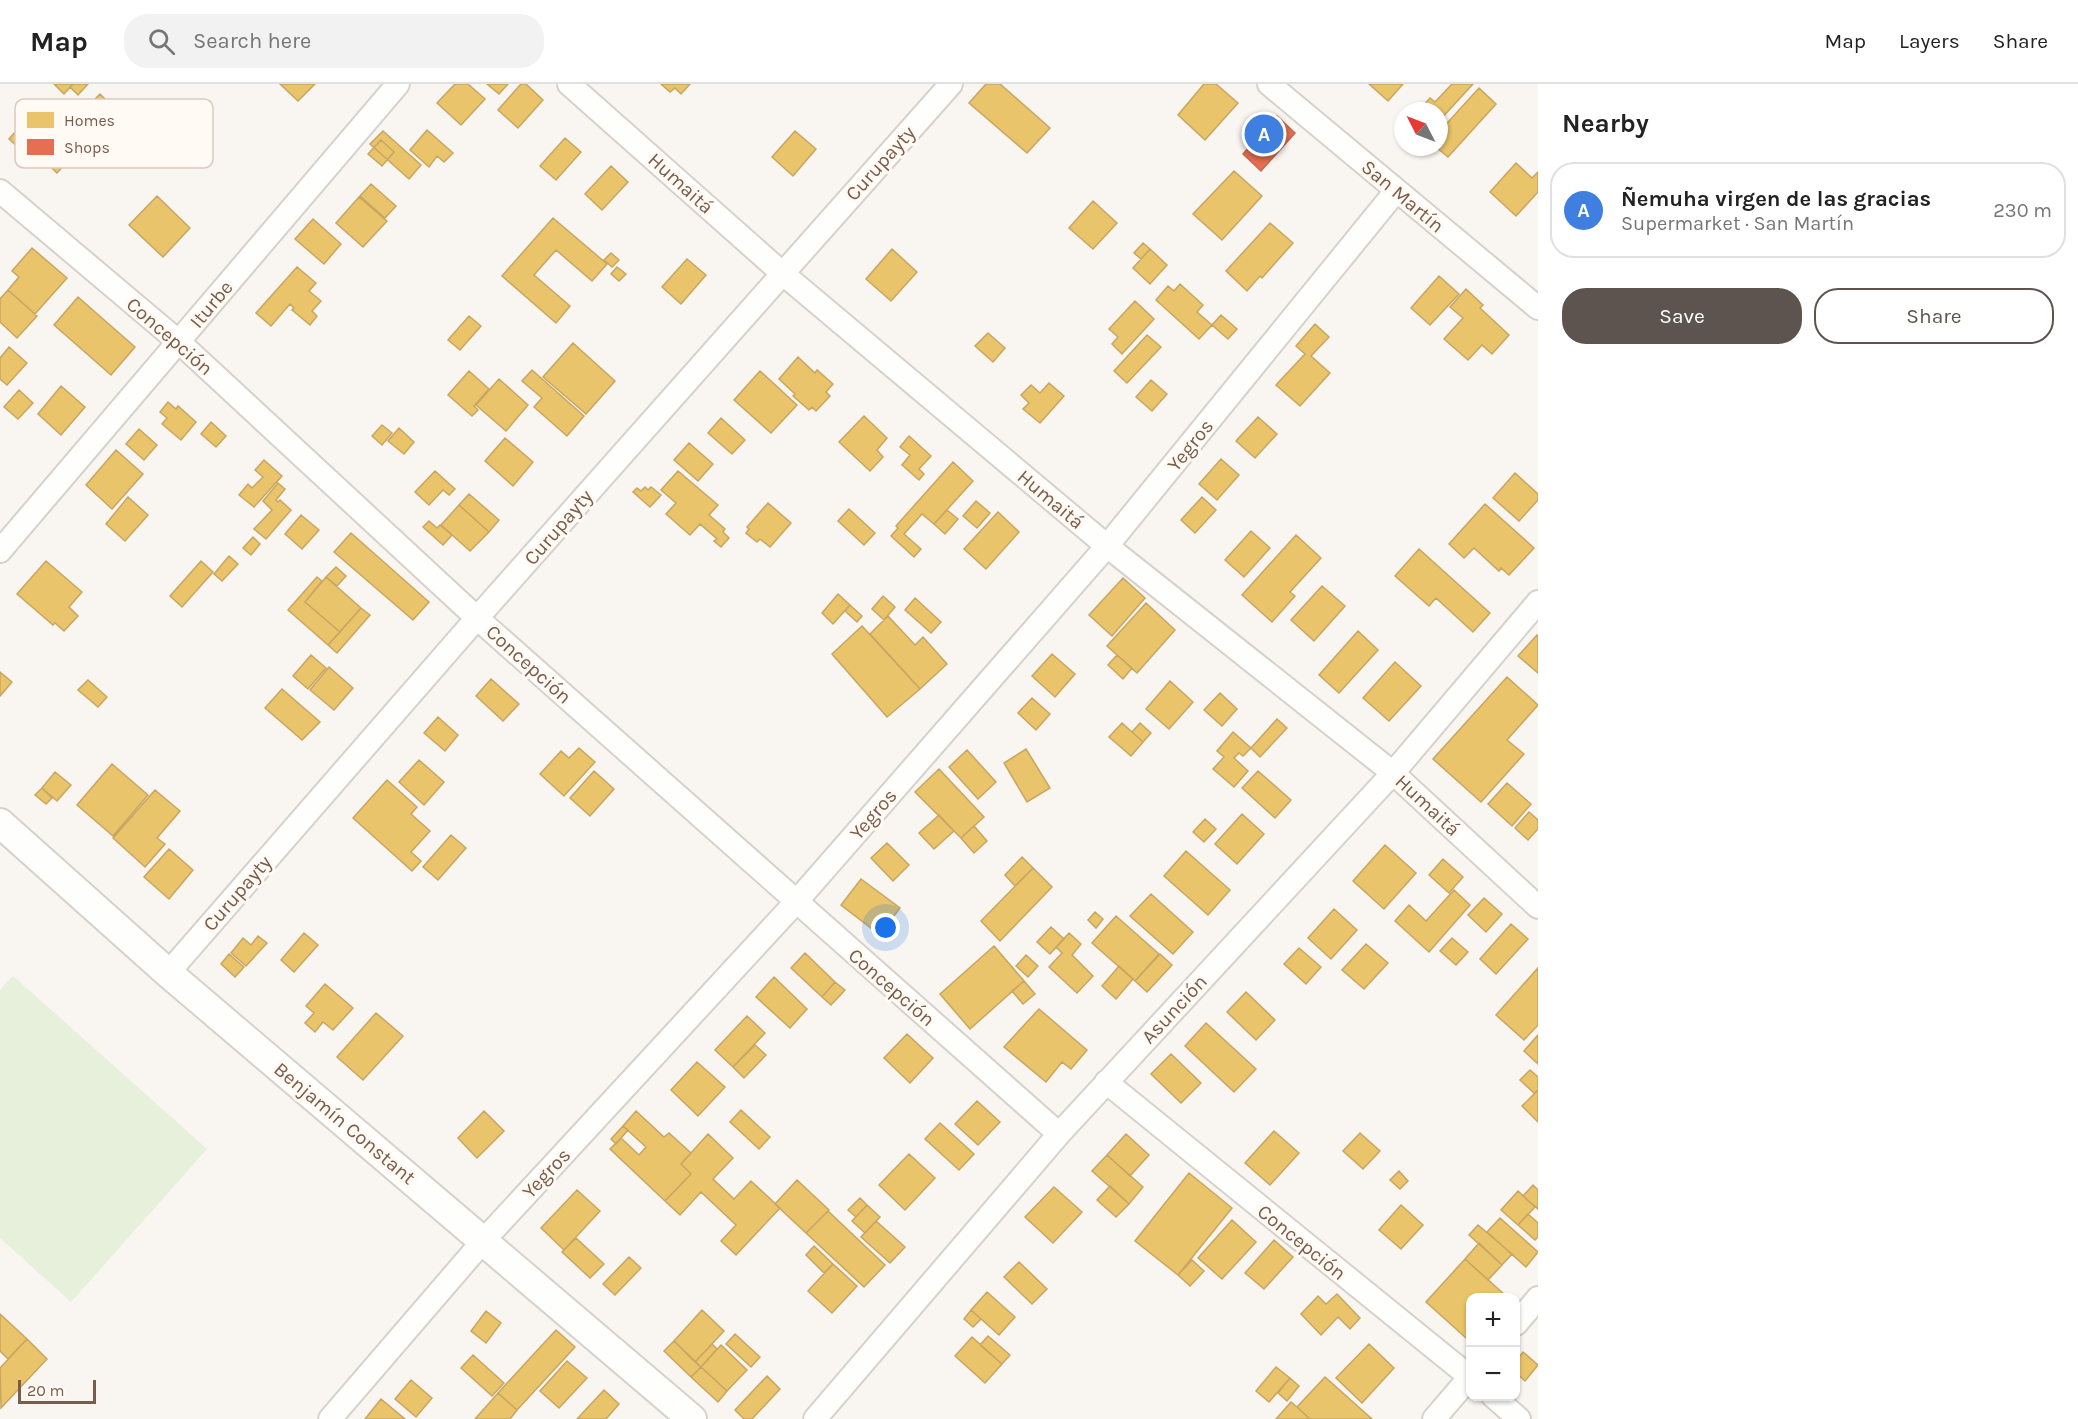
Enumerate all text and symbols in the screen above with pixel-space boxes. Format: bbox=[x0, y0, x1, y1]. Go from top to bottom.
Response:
search box bbox=[124, 14, 544, 68]
text: Map bbox=[30, 25, 88, 58]
icon: search bbox=[145, 25, 178, 58]
text: Search here bbox=[193, 28, 311, 54]
text: Map bbox=[1824, 29, 1866, 53]
text: Layers bbox=[1899, 29, 1960, 53]
text: Share bbox=[1993, 29, 2048, 53]
legend bbox=[15, 99, 213, 168]
north arrow bbox=[1394, 102, 1448, 156]
text: Nearby bbox=[1562, 108, 1649, 139]
text: Homes bbox=[64, 111, 115, 130]
pin: A bbox=[1244, 112, 1284, 156]
street label: Curupayty bbox=[841, 121, 920, 205]
text: Shops bbox=[64, 138, 110, 157]
street label: Humaitá bbox=[643, 148, 718, 219]
street label: San Martín bbox=[1357, 155, 1449, 238]
text: Ñemuha virgen de las gracias bbox=[1621, 186, 1931, 212]
text: A bbox=[1577, 199, 1590, 222]
text: 230 m bbox=[1993, 199, 2052, 222]
text: Supermarket · San Martín bbox=[1621, 212, 1854, 235]
street label: Iturbe bbox=[185, 276, 238, 333]
button: Save bbox=[1562, 288, 1802, 344]
button: Share bbox=[1814, 288, 2054, 344]
street label: Concepción bbox=[122, 293, 218, 380]
street label: Yegros bbox=[1163, 415, 1218, 476]
street label: Humaitá bbox=[1013, 465, 1089, 534]
street label: Curupayty bbox=[519, 485, 597, 570]
street label: Concepción bbox=[481, 620, 576, 709]
street label: Humaitá bbox=[1391, 770, 1465, 841]
street label: Yegros bbox=[845, 784, 902, 844]
street label: Curupayty bbox=[198, 851, 276, 936]
your location bbox=[871, 913, 900, 942]
street label: Concepción bbox=[844, 944, 940, 1031]
street label: Asunción bbox=[1137, 970, 1212, 1048]
street label: Benjamín Constant bbox=[269, 1058, 420, 1190]
street label: Yegros bbox=[518, 1144, 575, 1203]
street label: Concepción bbox=[1253, 1200, 1350, 1285]
map controls bbox=[1466, 1293, 1520, 1401]
button: + bbox=[1466, 1293, 1520, 1347]
button: − bbox=[1466, 1347, 1520, 1401]
scale bar bbox=[18, 1377, 96, 1404]
text: 20 m bbox=[27, 1381, 65, 1400]

